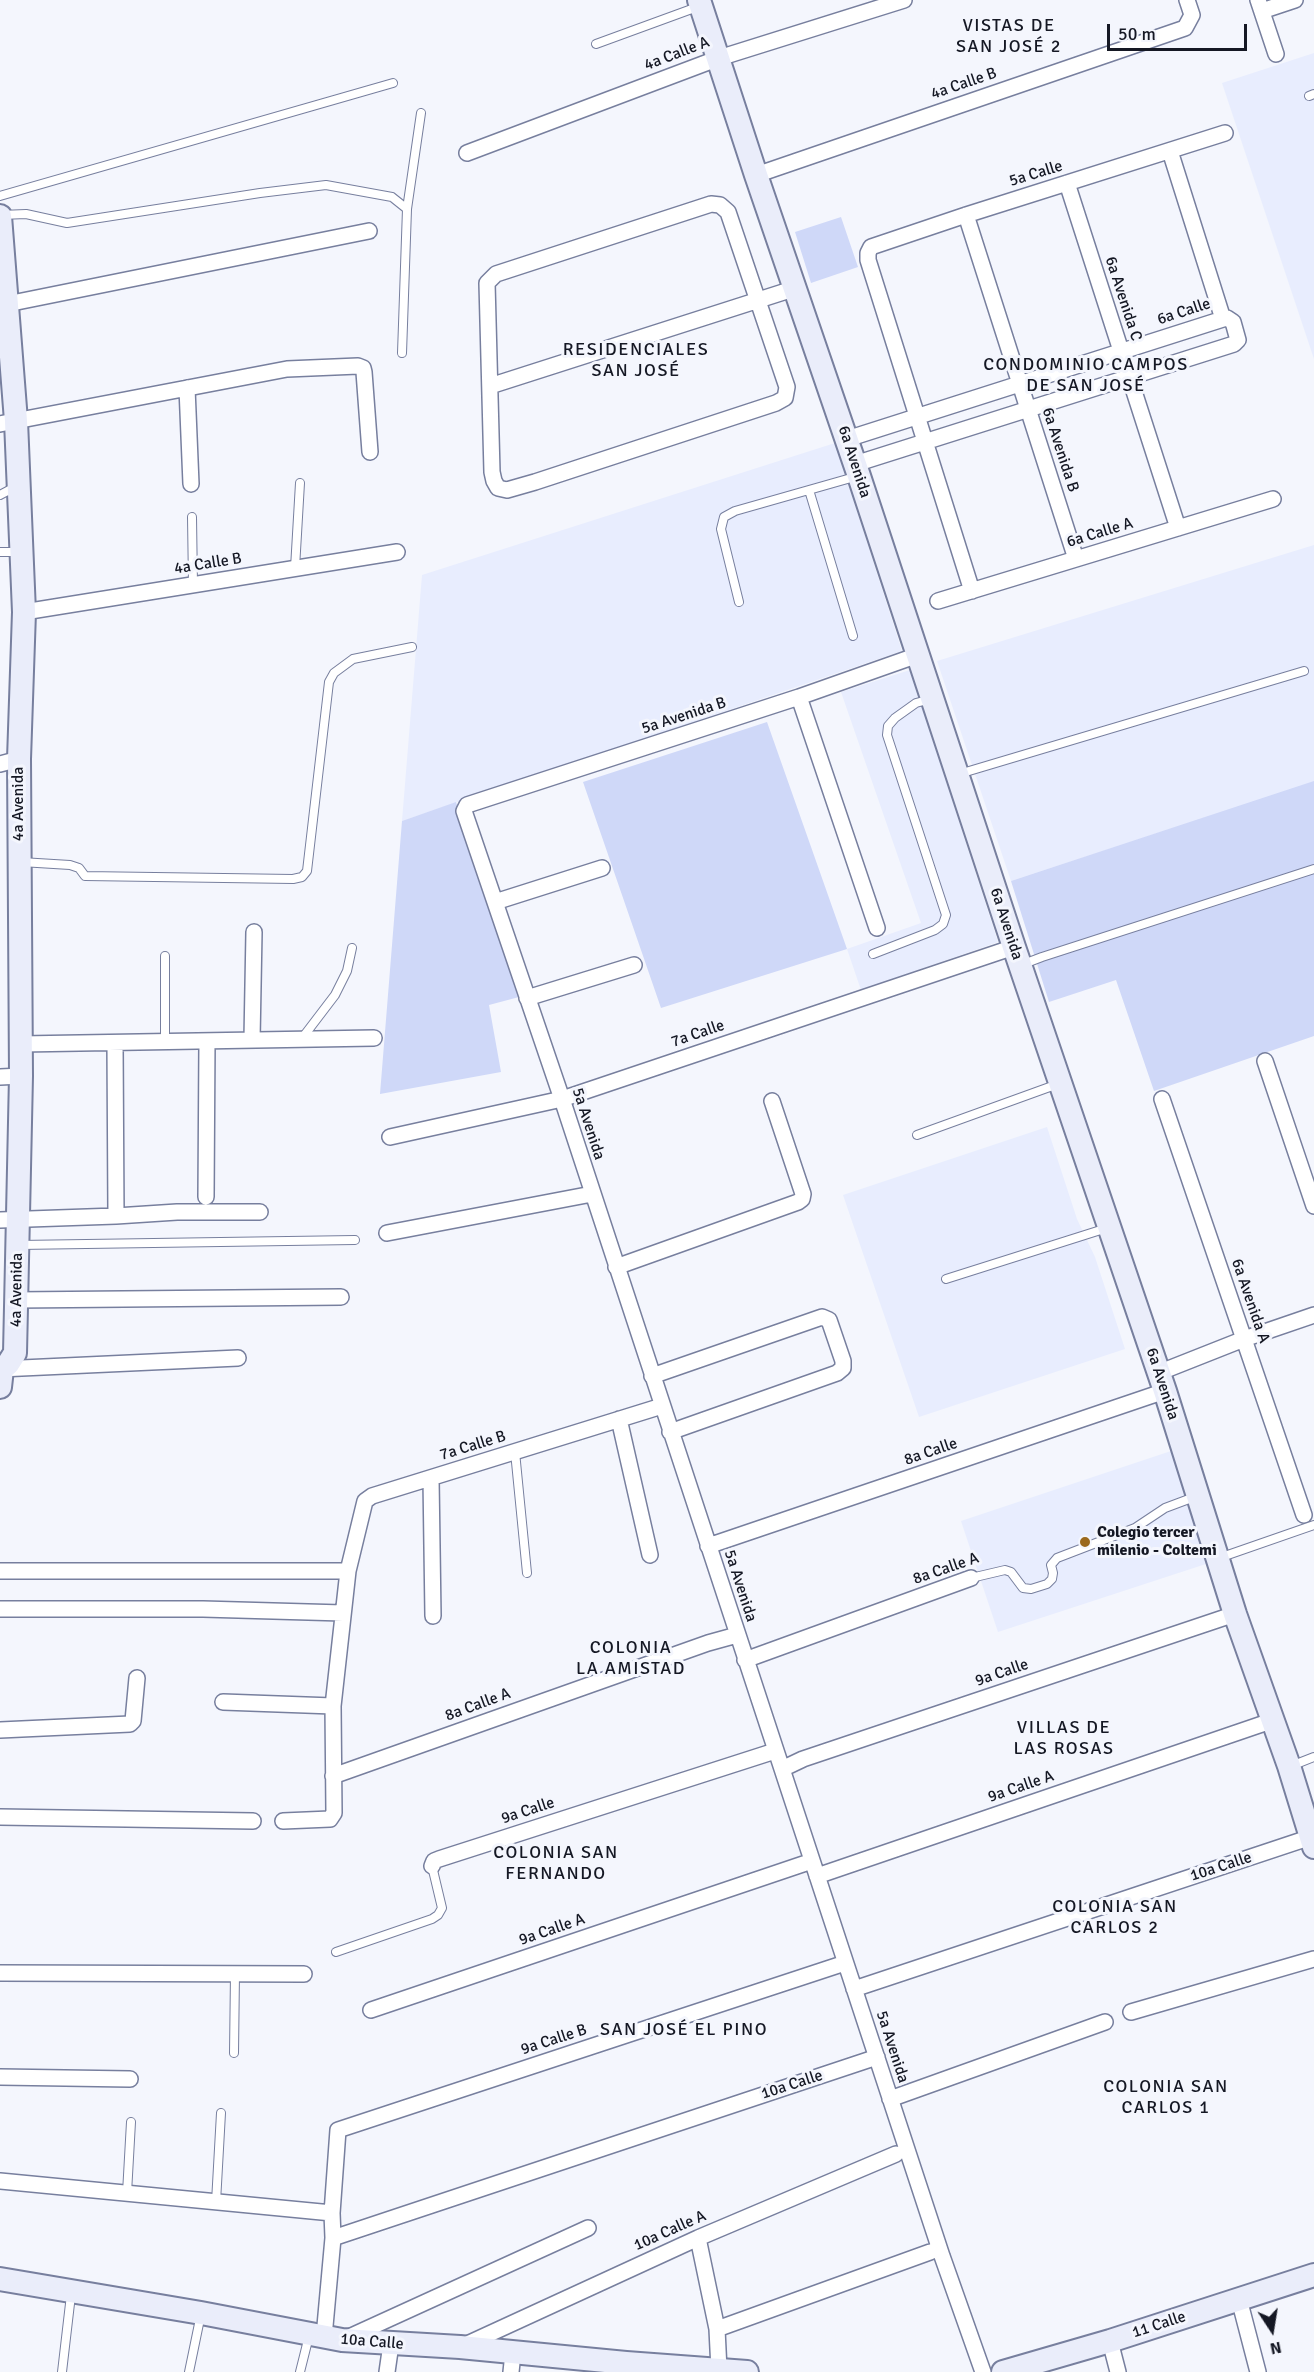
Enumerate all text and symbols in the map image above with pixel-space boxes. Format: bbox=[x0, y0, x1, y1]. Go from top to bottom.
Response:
scale bar bbox=[1110, 12, 1250, 50]
district label: VISTAS DE SAN JOSÉ 2 bbox=[956, 15, 1062, 57]
text: 50 m bbox=[1118, 23, 1156, 45]
street label: 4a Calle A bbox=[642, 33, 712, 75]
street label: 4a Calle B bbox=[929, 64, 999, 104]
street label: 5a Calle bbox=[1007, 157, 1065, 191]
street label: 6a Avenida C bbox=[1100, 254, 1146, 344]
street label: 6a Calle bbox=[1155, 294, 1213, 330]
district label: RESIDENCIALES SAN JOSÉ bbox=[563, 339, 709, 382]
district label: CONDOMINIO CAMPOS DE SAN JOSÉ bbox=[983, 354, 1189, 397]
street label: 6a Avenida B bbox=[1037, 405, 1083, 495]
street label: 6a Avenida bbox=[833, 424, 875, 500]
street label: 6a Calle A bbox=[1065, 514, 1135, 552]
street label: 4a Calle B bbox=[173, 549, 243, 579]
street label: 5a Avenida B bbox=[639, 693, 729, 739]
street label: 4a Avenida bbox=[9, 767, 29, 841]
street label: 6a Avenida bbox=[985, 886, 1027, 962]
street label: 7a Calle bbox=[669, 1016, 727, 1052]
street label: 5a Avenida bbox=[567, 1086, 609, 1162]
street label: 4a Avenida bbox=[7, 1253, 27, 1327]
street label: 6a Avenida A bbox=[1227, 1256, 1273, 1346]
street label: 6a Avenida bbox=[1141, 1346, 1183, 1422]
street label: 7a Calle B bbox=[438, 1427, 508, 1465]
street label: 8a Calle bbox=[902, 1434, 960, 1470]
place label: Colegio tercer milenio - Coltemi bbox=[1097, 1523, 1217, 1561]
marker: Colegio tercer milenio - Coltemi bbox=[1078, 1535, 1092, 1549]
street label: 5a Avenida bbox=[719, 1548, 761, 1624]
street label: 8a Calle A bbox=[911, 1549, 981, 1589]
district label: COLONIA LA AMISTAD bbox=[576, 1637, 686, 1680]
street label: 9a Calle bbox=[973, 1655, 1031, 1691]
street label: 8a Calle A bbox=[443, 1684, 513, 1726]
district label: VILLAS DE LAS ROSAS bbox=[1013, 1717, 1115, 1760]
street label: 9a Calle A bbox=[986, 1767, 1056, 1807]
street label: 9a Calle bbox=[499, 1793, 557, 1829]
district label: COLONIA SAN FERNANDO bbox=[493, 1842, 619, 1884]
street label: 10a Calle bbox=[1188, 1848, 1254, 1886]
district label: COLONIA SAN CARLOS 2 bbox=[1052, 1896, 1178, 1938]
street label: 9a Calle A bbox=[517, 1910, 587, 1950]
street label: 5a Avenida bbox=[871, 2009, 913, 2085]
district label: SAN JOSÉ EL PINO bbox=[600, 2019, 768, 2041]
street label: 9a Calle B bbox=[519, 2020, 589, 2060]
street label: 10a Calle bbox=[759, 2066, 825, 2104]
district label: COLONIA SAN CARLOS 1 bbox=[1103, 2076, 1229, 2118]
street label: 10a Calle A bbox=[631, 2207, 709, 2255]
north arrow bbox=[1242, 2300, 1302, 2360]
street label: 11 Calle bbox=[1130, 2307, 1188, 2343]
street label: 10a Calle bbox=[339, 2330, 405, 2354]
text: N bbox=[1268, 2337, 1283, 2359]

